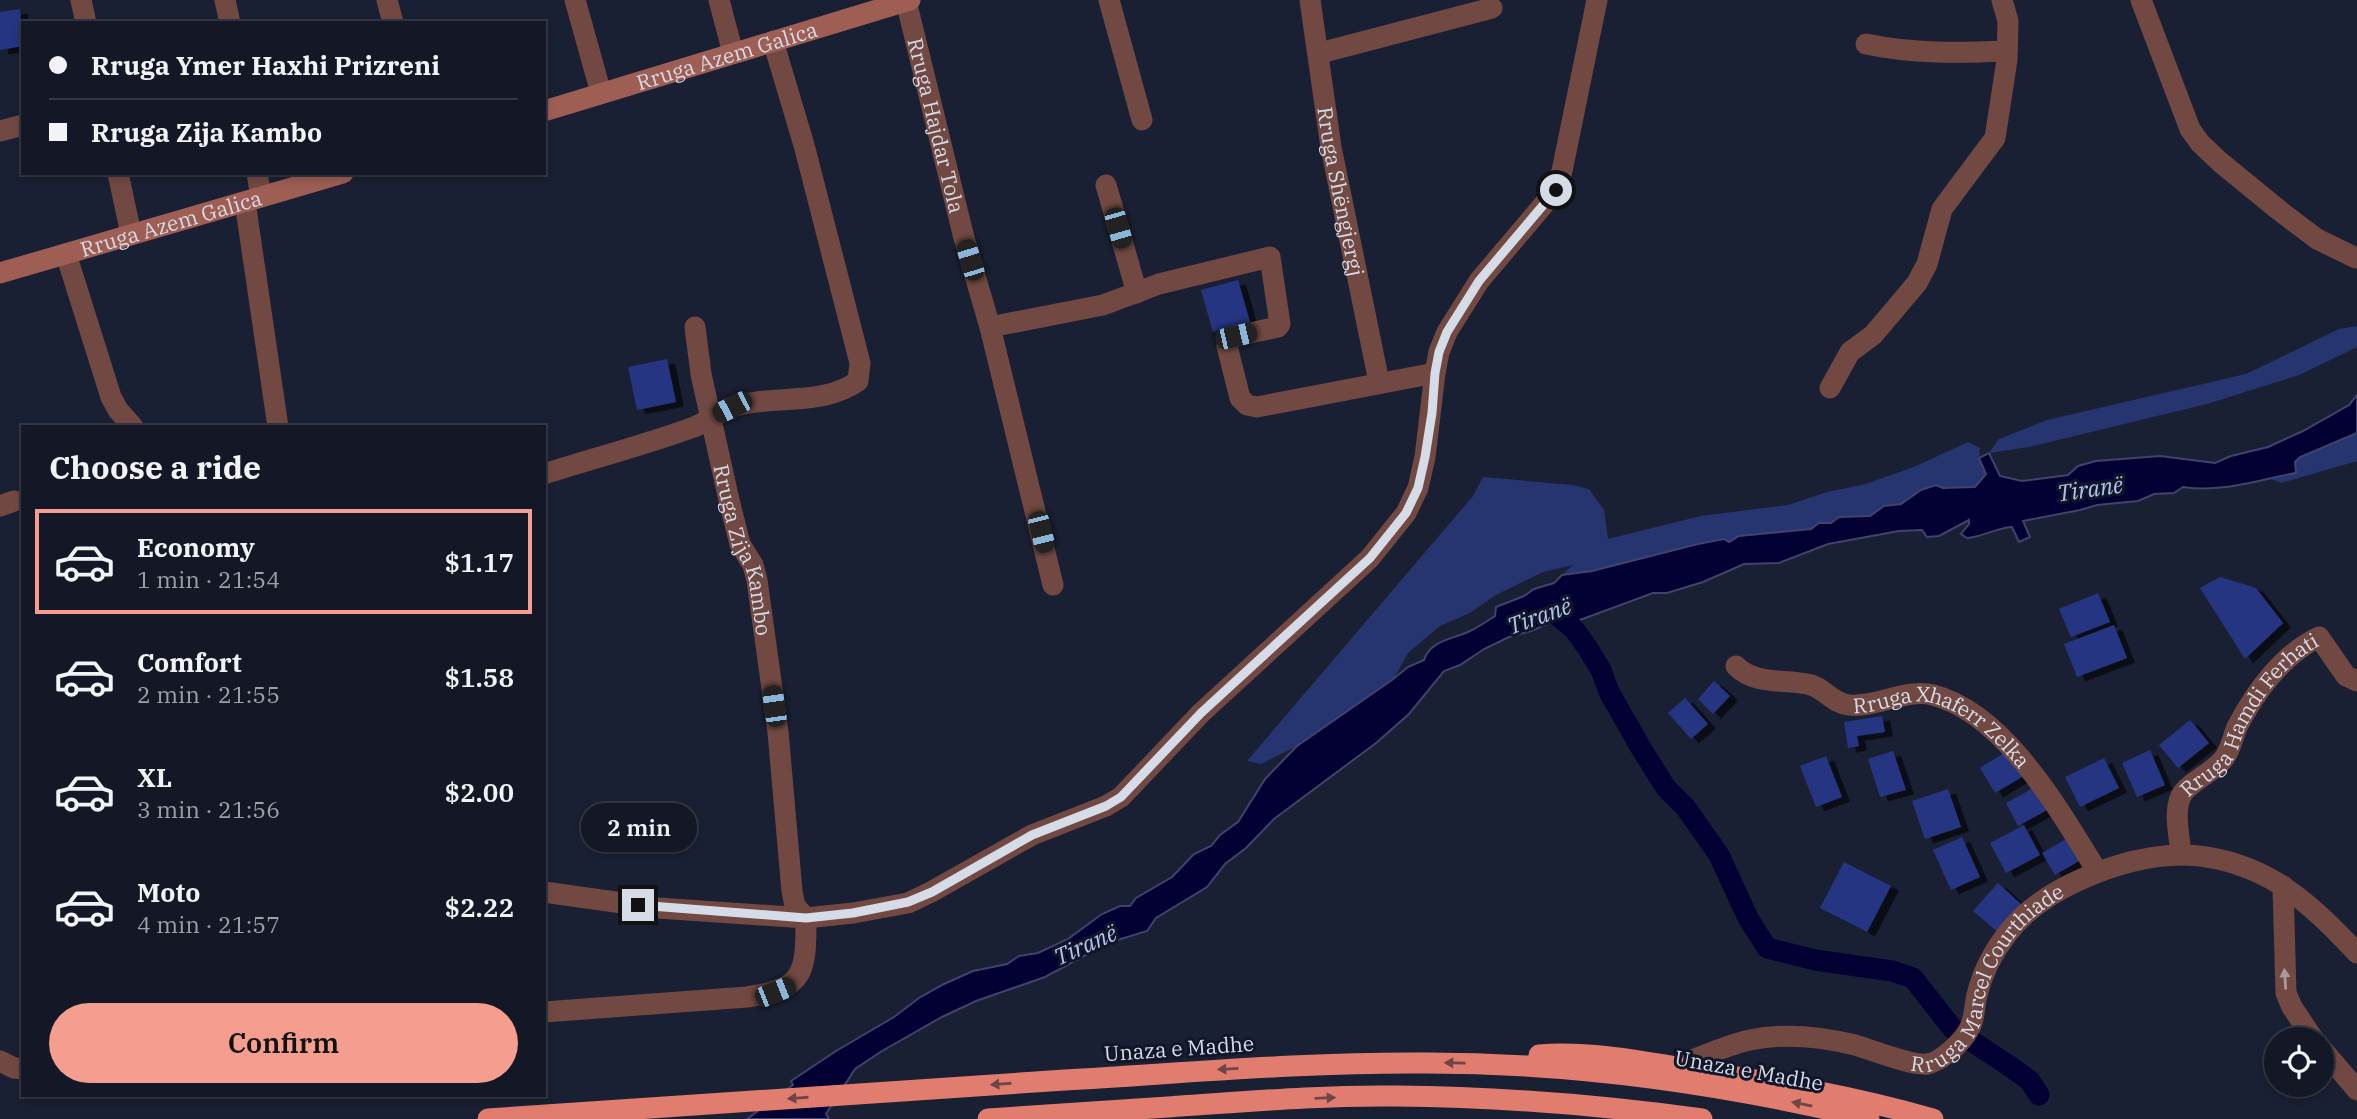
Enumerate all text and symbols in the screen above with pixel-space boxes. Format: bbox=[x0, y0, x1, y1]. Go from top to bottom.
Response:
street label: Rruga Azem Galica bbox=[633, 15, 821, 96]
street label: Rruga Hajdar Tola bbox=[901, 35, 971, 216]
text: Rruga Ymer Haxhi Prizreni bbox=[91, 48, 440, 82]
street label: Rruga Shëngjergj bbox=[1311, 105, 1371, 279]
text: Rruga Zija Kambo bbox=[91, 115, 322, 149]
route start bbox=[1540, 174, 1572, 206]
street label: Rruga Azem Galica bbox=[77, 183, 265, 263]
car bbox=[1103, 205, 1134, 251]
car bbox=[954, 237, 987, 283]
car bbox=[1214, 321, 1259, 351]
car bbox=[709, 388, 756, 426]
text: Choose a ride bbox=[49, 446, 261, 488]
street label: Rruga Zija Kambo bbox=[707, 461, 779, 637]
water label: Tiranë bbox=[2055, 468, 2126, 507]
car bbox=[1026, 509, 1057, 555]
icon: car bbox=[53, 530, 116, 593]
text: Economy bbox=[137, 530, 255, 564]
text: $1.17 bbox=[445, 545, 514, 579]
text: 1 min · 21:54 bbox=[137, 564, 280, 594]
water label: Tiranë bbox=[1503, 589, 1576, 640]
street label: Rruga Hamdi Ferhati bbox=[2173, 626, 2323, 802]
icon: car bbox=[53, 645, 116, 708]
text: Comfort bbox=[137, 645, 242, 679]
text: $1.58 bbox=[445, 660, 514, 694]
text: 2 min · 21:55 bbox=[137, 679, 280, 709]
street label: Rruga Xhaferr Zelka bbox=[1852, 679, 2037, 774]
car bbox=[761, 684, 788, 728]
icon: car bbox=[53, 760, 116, 823]
text: XL bbox=[137, 760, 172, 794]
text: $2.00 bbox=[445, 775, 514, 809]
text: 3 min · 21:56 bbox=[137, 794, 280, 824]
callout: 2 min bbox=[580, 804, 696, 852]
text: 2 min bbox=[607, 812, 671, 842]
icon: car bbox=[53, 875, 116, 938]
text: Moto bbox=[137, 875, 200, 909]
street label: Rruga Marcel Courthiade bbox=[1909, 877, 2069, 1079]
route end bbox=[622, 889, 654, 921]
text: $2.22 bbox=[445, 890, 514, 924]
text: 4 min · 21:57 bbox=[137, 909, 280, 939]
water label: Tiranë bbox=[1049, 917, 1122, 971]
one-way arrow bbox=[2279, 968, 2290, 990]
car bbox=[752, 974, 799, 1010]
button: Confirm bbox=[49, 1003, 518, 1083]
map controls bbox=[2264, 1027, 2334, 1097]
button: locate bbox=[2264, 1027, 2334, 1097]
street label: Unaza e Madhe bbox=[1103, 1029, 1255, 1067]
street label: Unaza e Madhe bbox=[1673, 1043, 1825, 1097]
one-way arrow bbox=[1444, 1058, 1466, 1069]
one-way arrow bbox=[1217, 1064, 1239, 1075]
one-way arrow bbox=[990, 1079, 1012, 1090]
one-way arrow bbox=[1314, 1092, 1336, 1103]
one-way arrow bbox=[787, 1093, 809, 1104]
one-way arrow bbox=[1791, 1098, 1813, 1109]

